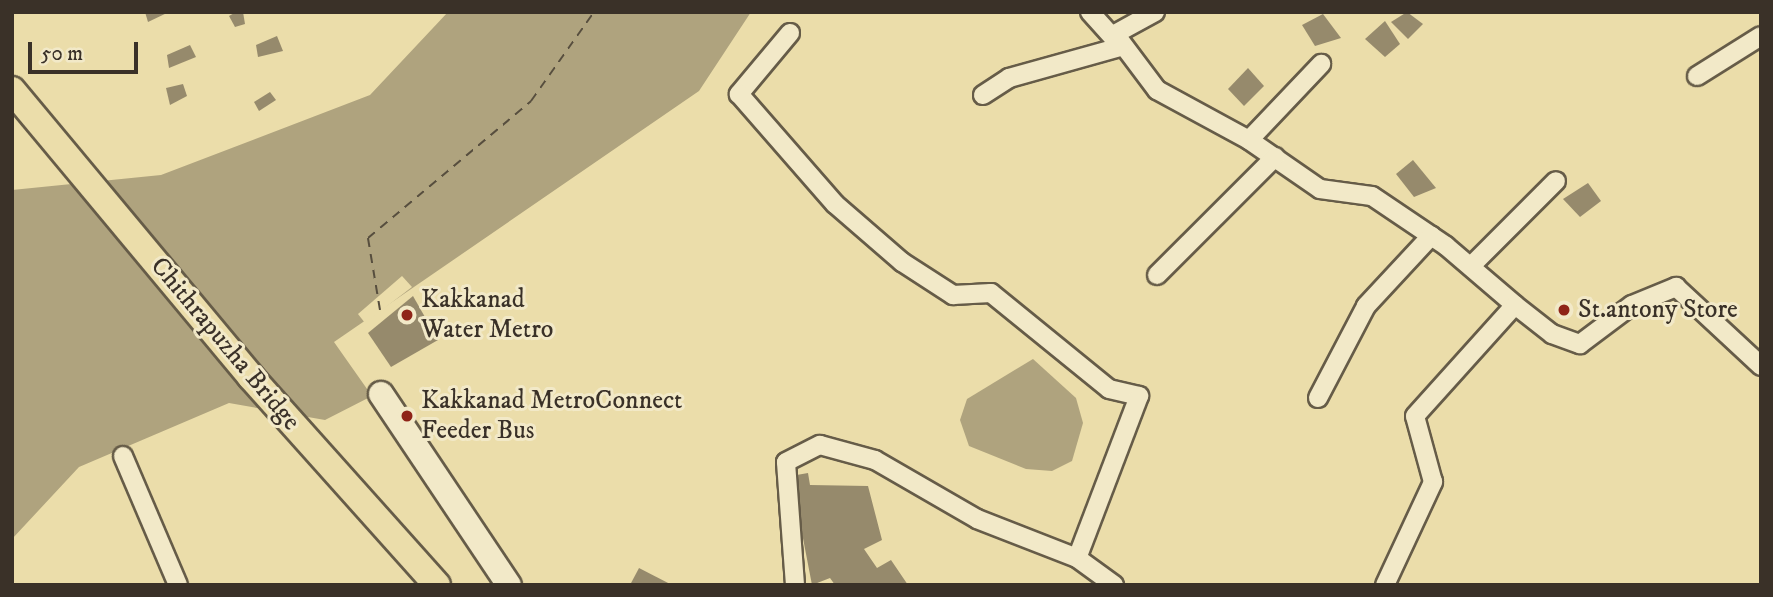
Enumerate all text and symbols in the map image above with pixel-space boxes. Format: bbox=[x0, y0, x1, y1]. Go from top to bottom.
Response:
scale bar bbox=[32, 28, 142, 72]
text: 50 m bbox=[41, 41, 83, 67]
street label: Chithrapuzha Bridge bbox=[143, 251, 307, 437]
place label: Kakkanad Water Metro bbox=[421, 284, 553, 346]
place label: St.antony Store bbox=[1578, 294, 1738, 326]
marker: St.antony Store bbox=[1556, 302, 1572, 318]
marker: Kakkanad Water Metro bbox=[399, 307, 415, 323]
place label: Kakkanad MetroConnect Feeder Bus bbox=[421, 385, 682, 446]
marker: Kakkanad MetroConnect Feeder Bus bbox=[399, 408, 415, 424]

